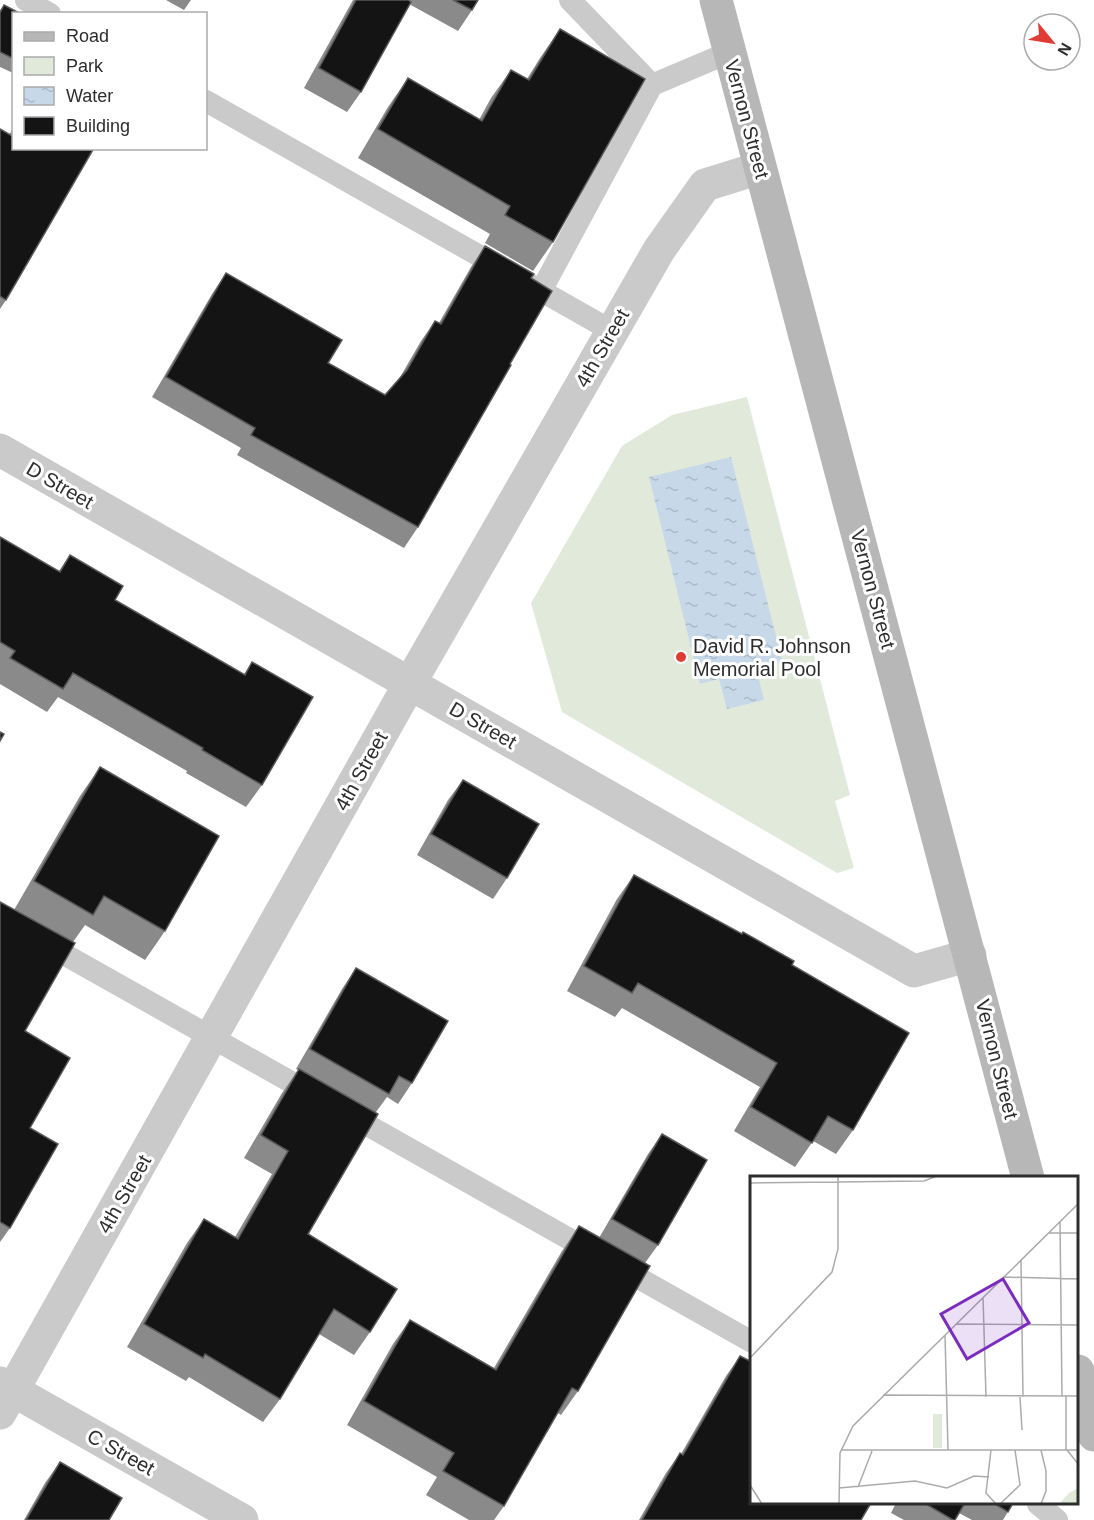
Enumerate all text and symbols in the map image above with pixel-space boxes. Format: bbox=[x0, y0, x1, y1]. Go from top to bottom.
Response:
legend bbox=[12, 12, 207, 150]
north arrow bbox=[1022, 12, 1082, 72]
text: Road bbox=[66, 26, 109, 46]
text: N bbox=[1054, 40, 1075, 59]
text: Park bbox=[66, 56, 104, 76]
street label: Vernon Street bbox=[721, 57, 774, 181]
text: Water bbox=[66, 86, 113, 106]
text: Building bbox=[66, 116, 130, 136]
street label: 4th Street bbox=[571, 305, 633, 391]
street label: D Street bbox=[23, 457, 98, 513]
street label: Vernon Street bbox=[847, 527, 900, 651]
place label: David R. Johnson Memorial Pool bbox=[693, 635, 851, 680]
marker: David R. Johnson Memorial Pool bbox=[674, 650, 688, 664]
street label: D Street bbox=[446, 697, 521, 753]
street label: 4th Street bbox=[330, 727, 392, 814]
street label: Vernon Street bbox=[972, 997, 1023, 1121]
street label: 4th Street bbox=[93, 1151, 155, 1237]
inset map bbox=[750, 1176, 1079, 1505]
street label: C Street bbox=[84, 1425, 159, 1480]

